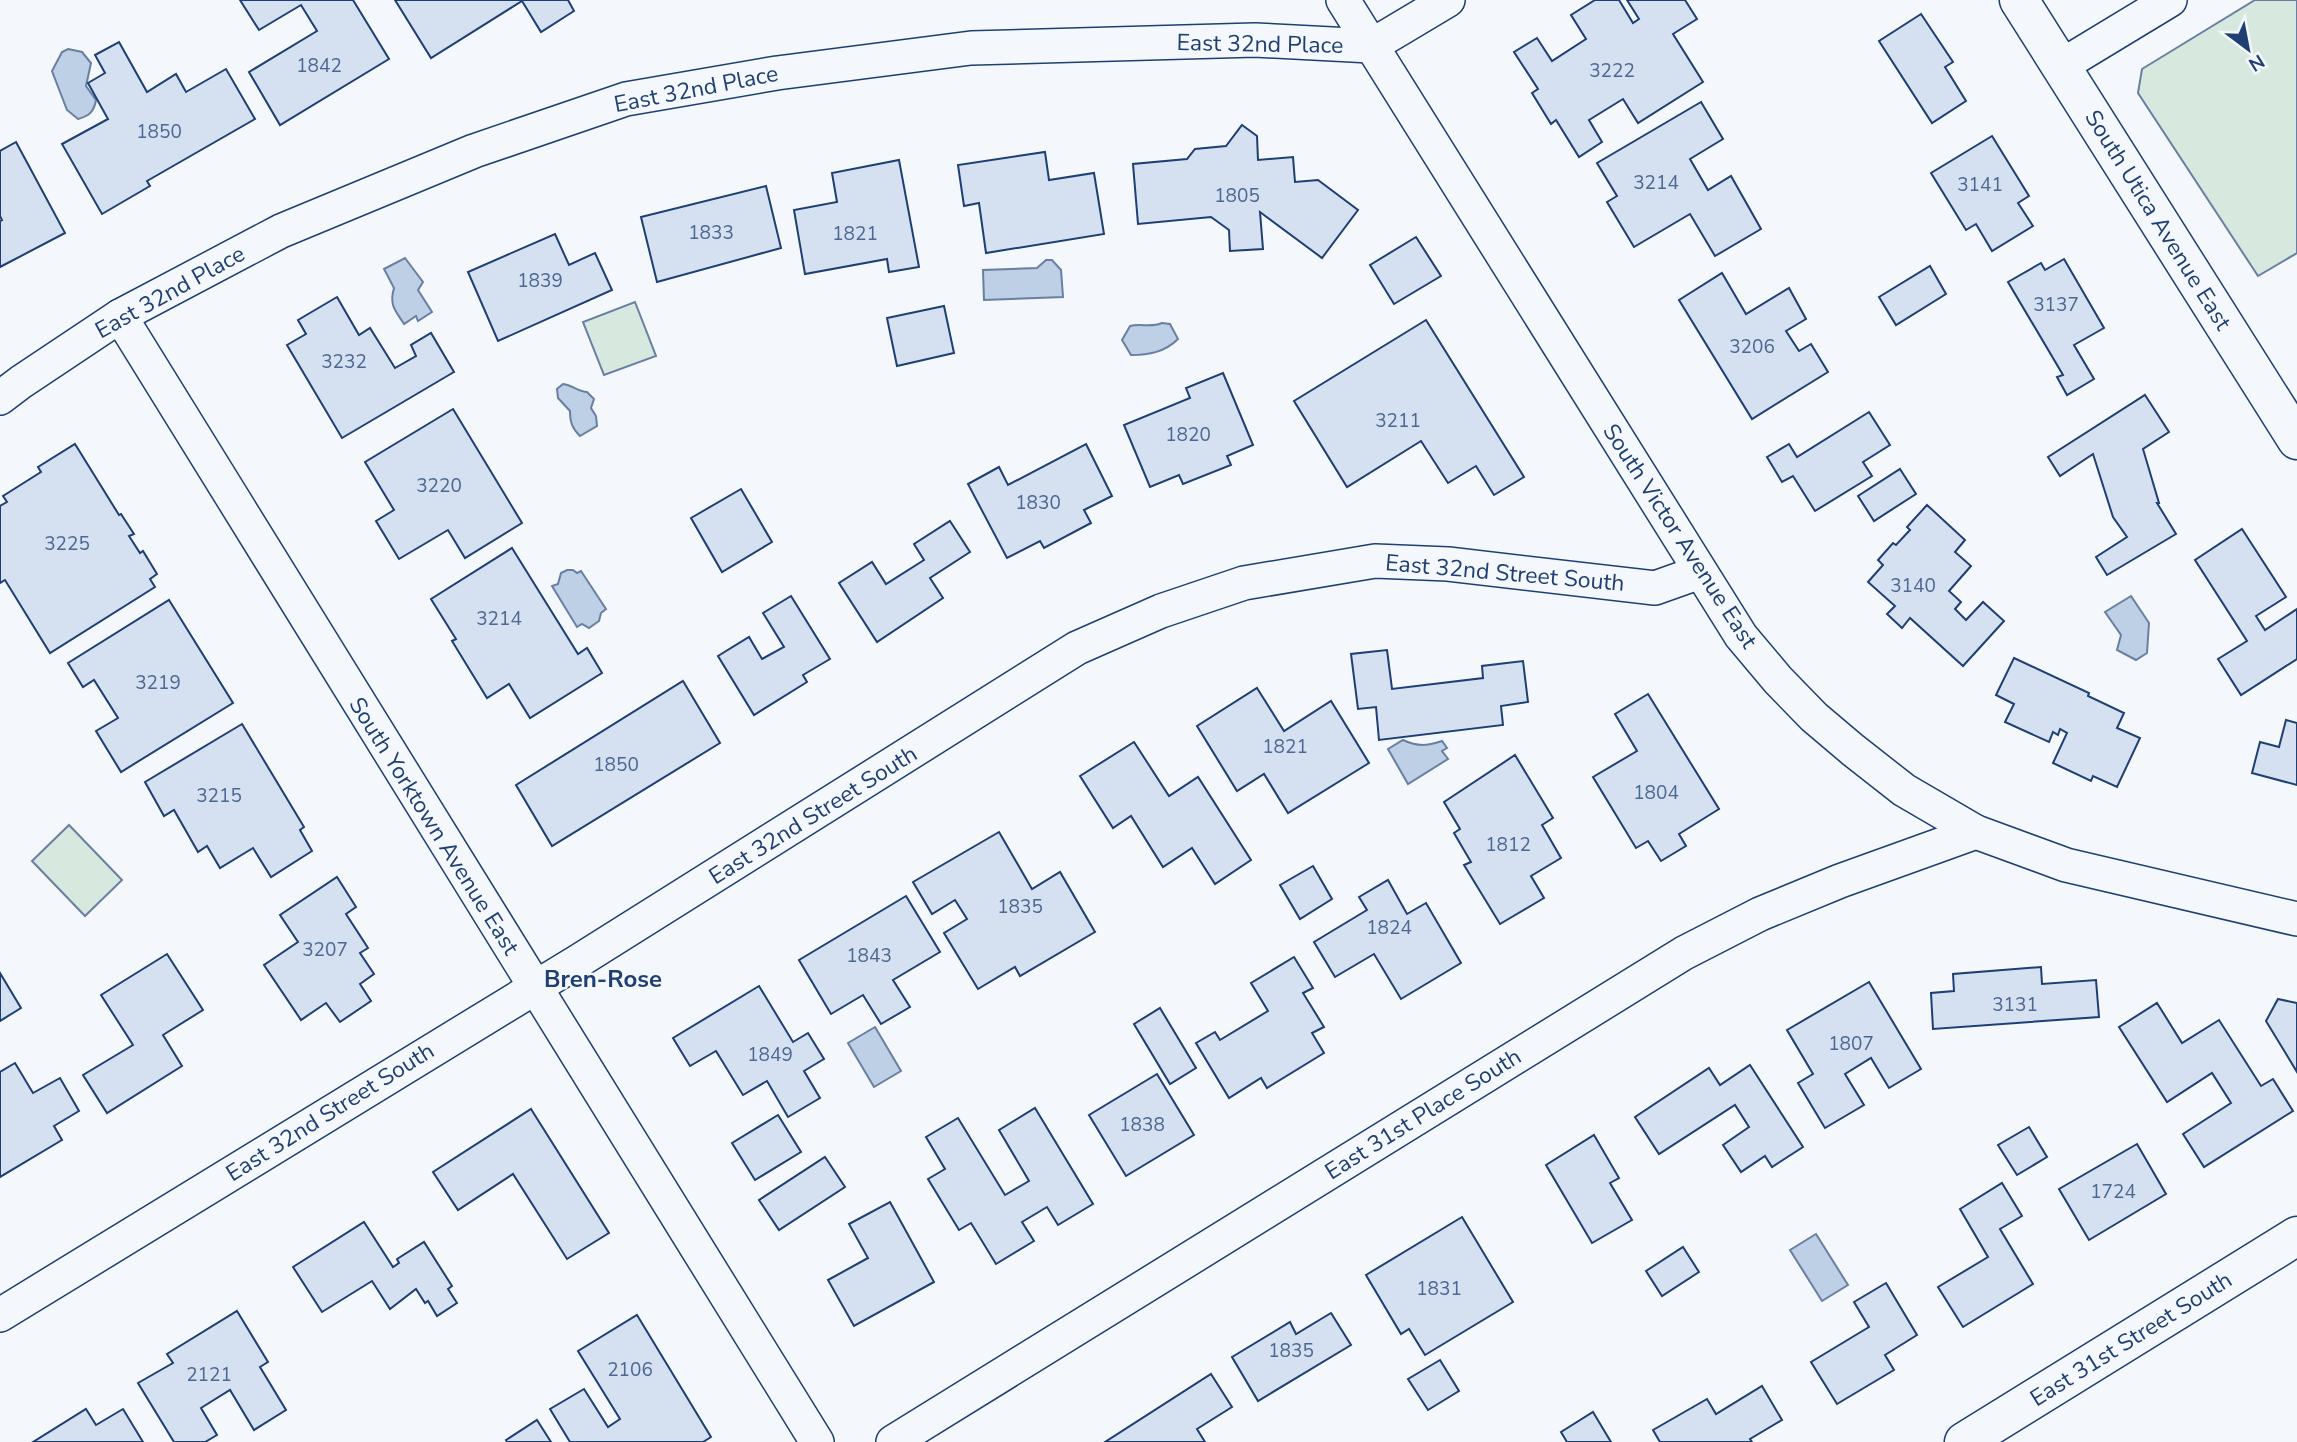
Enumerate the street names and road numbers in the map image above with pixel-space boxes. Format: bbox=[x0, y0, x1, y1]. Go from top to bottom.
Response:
street label: East 32nd Place bbox=[1176, 27, 1344, 61]
street label: East 32nd Place bbox=[611, 58, 781, 120]
street label: South Utica Avenue East bbox=[2077, 104, 2239, 337]
street label: East 32nd Place bbox=[90, 238, 250, 346]
street label: South Victor Avenue East bbox=[1596, 418, 1765, 655]
street label: East 32nd Street South bbox=[1384, 547, 1626, 599]
street label: South Yorktown Avenue East bbox=[342, 691, 527, 962]
street label: East 32nd Street South bbox=[703, 738, 923, 892]
street label: East 32nd Street South bbox=[220, 1035, 440, 1189]
street label: East 31st Place South bbox=[1319, 1041, 1527, 1187]
street label: East 31st Street South bbox=[2024, 1264, 2238, 1414]

